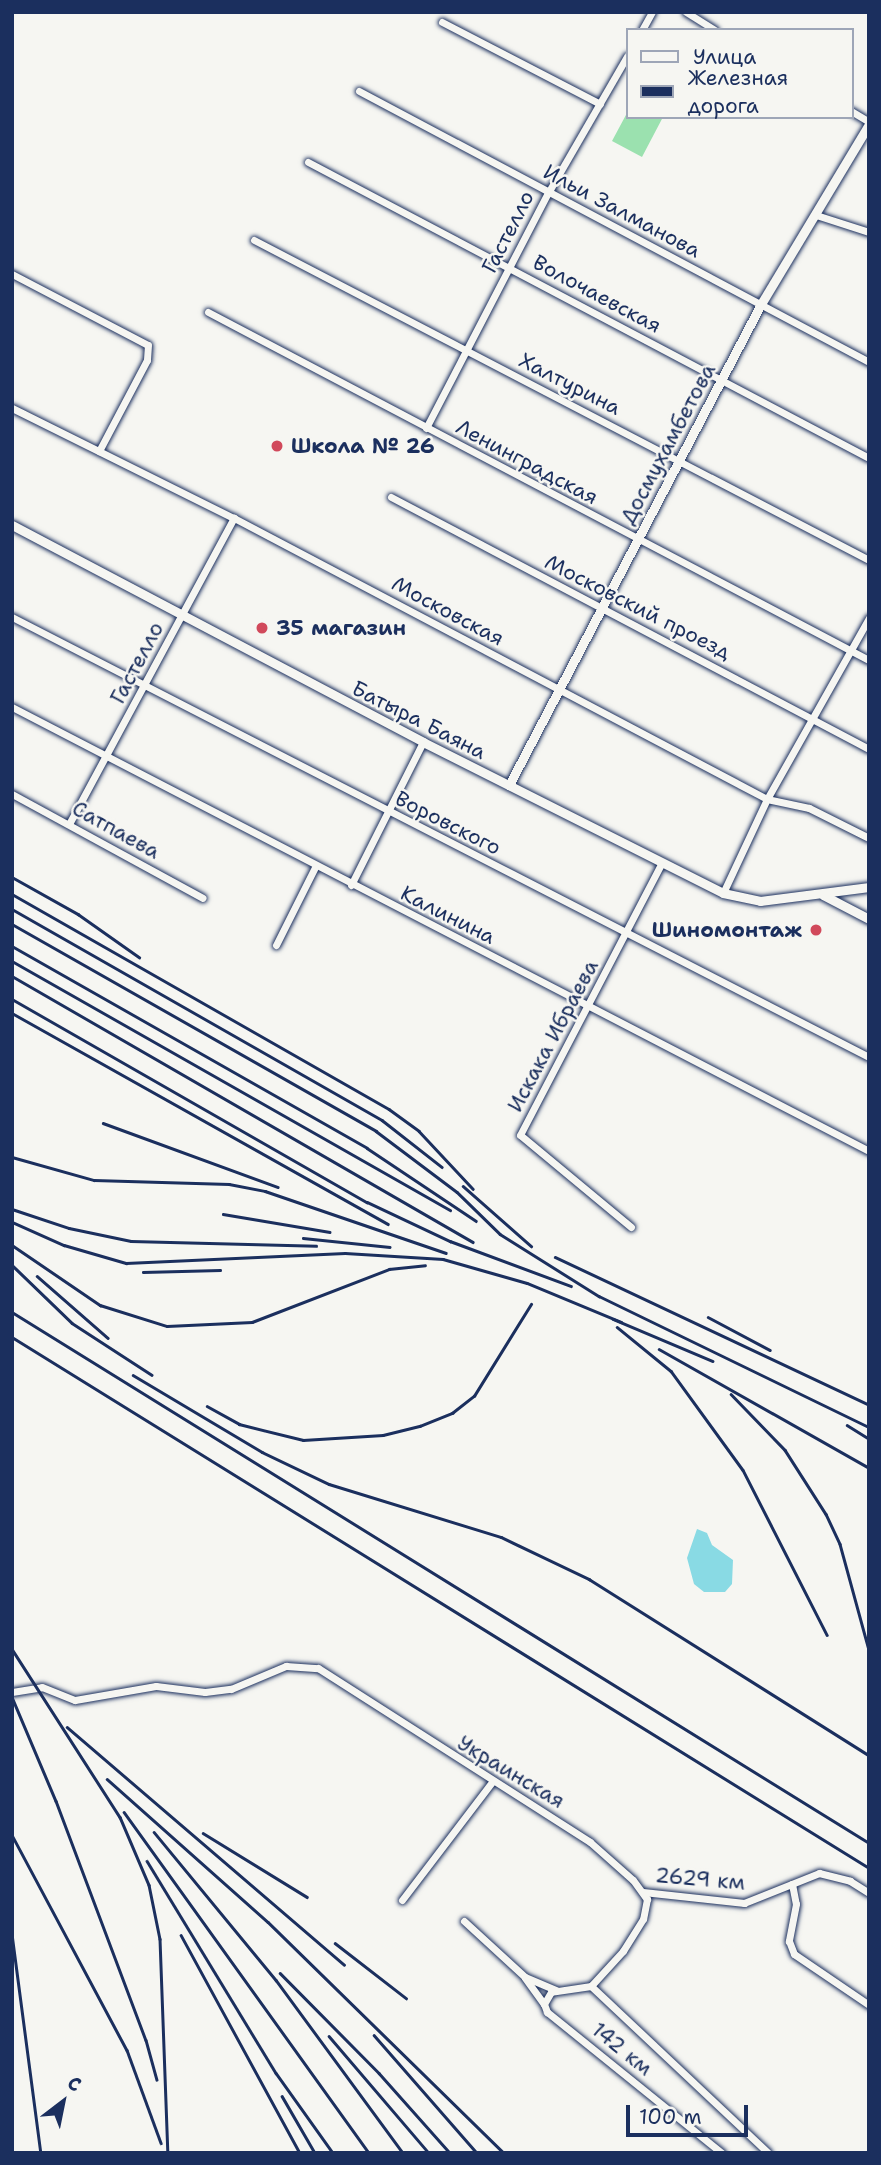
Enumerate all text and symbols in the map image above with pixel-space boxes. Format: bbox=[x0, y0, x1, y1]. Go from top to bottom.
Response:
legend bbox=[626, 28, 853, 119]
text: Улица bbox=[693, 43, 756, 71]
text: Железная дорога bbox=[688, 64, 788, 120]
street label: Ильи Залманова bbox=[539, 159, 705, 263]
street label: Гастелло bbox=[477, 187, 539, 277]
street label: Волочаевская bbox=[528, 250, 666, 338]
street label: Халтурина bbox=[515, 348, 625, 420]
street label: Досмухамбетова bbox=[615, 359, 721, 529]
street label: Ленинградская bbox=[452, 414, 602, 510]
place label: Школа № 26 bbox=[291, 433, 435, 459]
marker: Школа № 26 bbox=[269, 438, 285, 454]
street label: Московский проезд bbox=[541, 549, 735, 665]
street label: Московская bbox=[388, 571, 508, 651]
place label: 35 магазин bbox=[276, 615, 406, 641]
street label: Гастелло bbox=[105, 618, 169, 708]
marker: 35 магазин bbox=[254, 620, 270, 636]
street label: Батыра Баяна bbox=[348, 675, 490, 765]
street label: Воровского bbox=[391, 786, 505, 860]
street label: Сатпаева bbox=[68, 796, 164, 864]
street label: Калинина bbox=[396, 880, 500, 950]
place label: Шиномонтаж bbox=[652, 917, 802, 943]
marker: Шиномонтаж bbox=[808, 922, 824, 938]
street label: Искака Ибраева bbox=[502, 956, 604, 1116]
street label: Украинская bbox=[453, 1730, 569, 1814]
street label: 2629 км bbox=[654, 1863, 746, 1895]
street label: 142 км bbox=[587, 2017, 657, 2081]
north arrow bbox=[28, 2067, 98, 2137]
text: С bbox=[63, 2070, 86, 2097]
scale bar bbox=[629, 2092, 752, 2136]
text: 100 m bbox=[639, 2103, 702, 2131]

